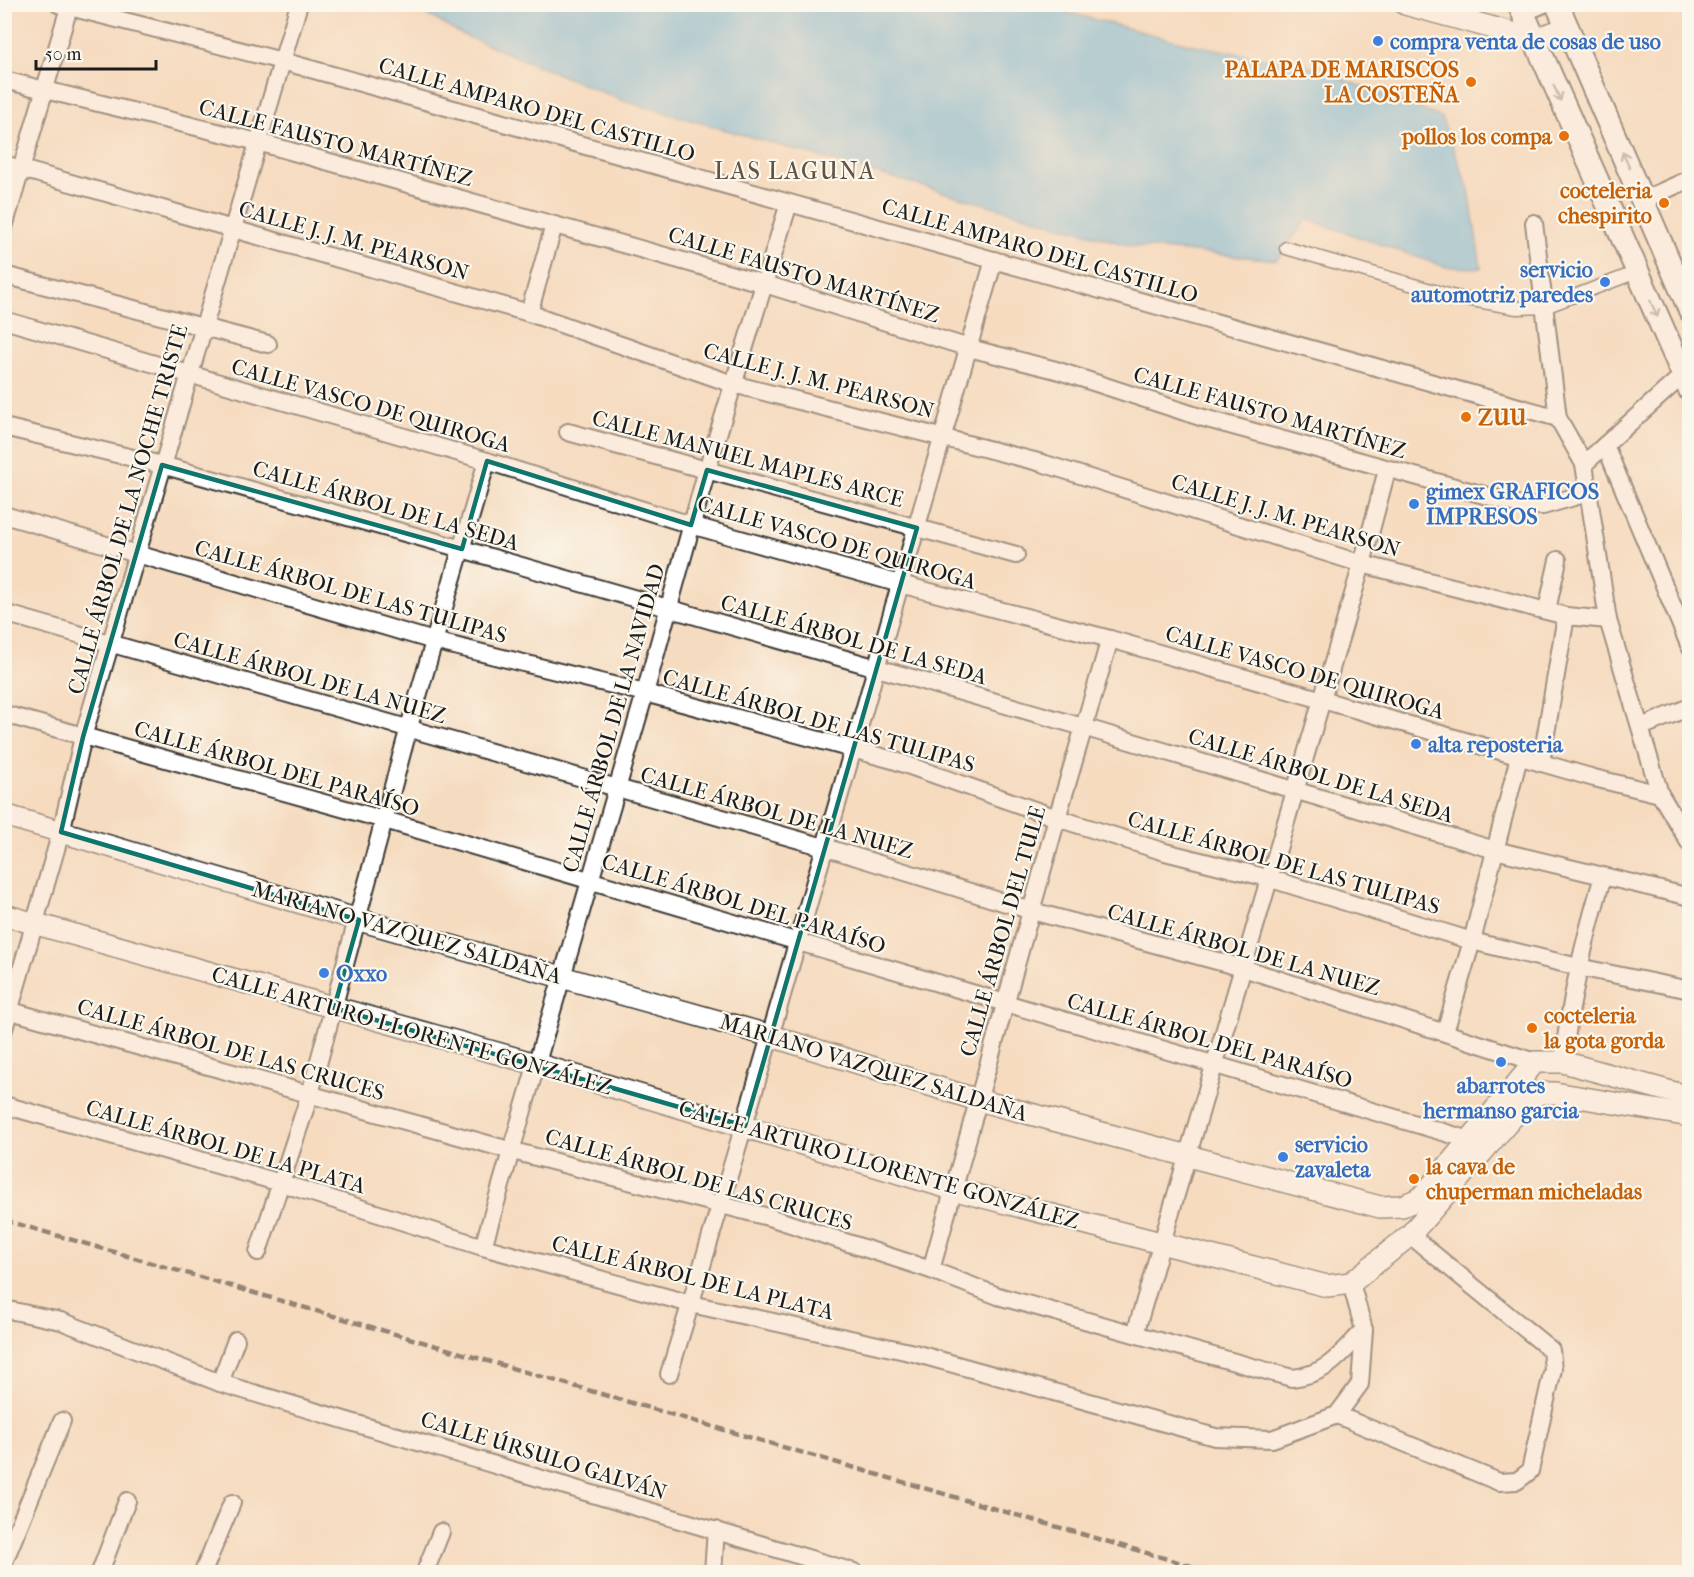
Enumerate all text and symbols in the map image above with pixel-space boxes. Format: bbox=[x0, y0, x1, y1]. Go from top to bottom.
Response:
place label: compra venta de cosas de uso bbox=[1390, 29, 1661, 55]
scale bar bbox=[36, 33, 156, 71]
marker: compra venta de cosas de uso bbox=[1371, 34, 1385, 48]
text: 50 m bbox=[45, 44, 82, 65]
street label: CALLE AMPARO DEL CASTILLO bbox=[376, 52, 698, 168]
place label: PALAPA DE MARISCOS LA COSTEÑA bbox=[1224, 57, 1460, 108]
marker: PALAPA DE MARISCOS LA COSTEÑA bbox=[1464, 75, 1478, 89]
one-way arrow bbox=[1552, 83, 1564, 101]
street label: CALLE FAUSTO MARTÍNEZ bbox=[196, 93, 476, 192]
place label: pollos los compa bbox=[1401, 124, 1553, 150]
marker: pollos los compa bbox=[1557, 129, 1571, 143]
one-way arrow bbox=[1620, 151, 1631, 170]
district label: LAS LAGUNA bbox=[714, 157, 876, 185]
place label: cocteleria chespirito bbox=[1558, 178, 1653, 229]
street label: CALLE AMPARO DEL CASTILLO bbox=[879, 193, 1201, 309]
street label: CALLE J. J. M. PEARSON bbox=[236, 196, 472, 286]
marker: cocteleria chespirito bbox=[1657, 196, 1671, 210]
street label: CALLE FAUSTO MARTÍNEZ bbox=[665, 220, 943, 329]
place label: servicio automotriz paredes bbox=[1411, 257, 1593, 308]
marker: servicio automotriz paredes bbox=[1598, 275, 1612, 289]
one-way arrow bbox=[1648, 300, 1660, 318]
street label: CALLE ÁRBOL DE LA NOCHE TRISTE bbox=[62, 321, 193, 697]
street label: CALLE J. J. M. PEARSON bbox=[700, 338, 937, 424]
street label: CALLE VASCO DE QUIROGA bbox=[228, 354, 514, 458]
street label: CALLE FAUSTO MARTÍNEZ bbox=[1130, 361, 1409, 464]
street label: CALLE MANUEL MAPLES ARCE bbox=[589, 405, 906, 513]
place label: ZUU bbox=[1478, 405, 1528, 431]
marker: ZUU bbox=[1459, 410, 1473, 424]
street label: CALLE ÁRBOL DE LA SEDA bbox=[250, 454, 523, 557]
street label: CALLE J. J. M. PEARSON bbox=[1168, 469, 1404, 563]
place label: gimex GRAFICOS IMPRESOS bbox=[1426, 479, 1599, 530]
street label: CALLE VASCO DE QUIROGA bbox=[694, 491, 980, 595]
marker: gimex GRAFICOS IMPRESOS bbox=[1407, 497, 1421, 511]
street label: CALLE ÁRBOL DE LAS TULIPAS bbox=[192, 534, 510, 649]
street label: CALLE ÁRBOL DE LA NAVIDAD bbox=[556, 561, 671, 876]
street label: CALLE ÁRBOL DE LA SEDA bbox=[718, 588, 991, 691]
street label: CALLE VASCO DE QUIROGA bbox=[1162, 621, 1448, 725]
street label: CALLE ÁRBOL DE LA NUEZ bbox=[170, 626, 450, 729]
street label: CALLE ÁRBOL DE LAS TULIPAS bbox=[660, 663, 978, 778]
street label: CALLE ÁRBOL DEL PARAÍSO bbox=[131, 715, 423, 822]
street label: CALLE ÁRBOL DE LA SEDA bbox=[1185, 722, 1457, 829]
place label: alta reposteria bbox=[1428, 732, 1564, 758]
marker: alta reposteria bbox=[1409, 737, 1423, 751]
street label: CALLE ÁRBOL DE LA NUEZ bbox=[637, 761, 917, 864]
street label: CALLE ÁRBOL DEL TULE bbox=[954, 803, 1051, 1060]
street label: CALLE ÁRBOL DE LAS TULIPAS bbox=[1125, 805, 1443, 920]
street label: CALLE ÁRBOL DEL PARAÍSO bbox=[599, 847, 889, 960]
street label: MARIANO VAZQUEZ SALDAÑA bbox=[249, 875, 565, 990]
street label: CALLE ÁRBOL DE LA NUEZ bbox=[1104, 898, 1384, 1001]
street label: CALLE ARTURO LLORENTE GONZÁLEZ bbox=[208, 960, 615, 1101]
place label: Oxxo bbox=[336, 961, 387, 987]
marker: Oxxo bbox=[317, 966, 331, 980]
street label: CALLE ÁRBOL DEL PARAÍSO bbox=[1064, 987, 1356, 1094]
street label: CALLE ÁRBOL DE LAS CRUCES bbox=[74, 993, 388, 1106]
place label: cocteleria la gota gorda bbox=[1543, 1003, 1665, 1054]
street label: MARIANO VAZQUEZ SALDAÑA bbox=[717, 1008, 1032, 1127]
marker: cocteleria la gota gorda bbox=[1525, 1021, 1539, 1035]
marker: abarrotes hermanso garcia bbox=[1494, 1055, 1508, 1069]
place label: abarrotes hermanso garcia bbox=[1422, 1073, 1579, 1124]
street label: CALLE ÁRBOL DE LA PLATA bbox=[83, 1094, 369, 1200]
street label: CALLE ARTURO LLORENTE GONZÁLEZ bbox=[675, 1094, 1082, 1235]
street label: CALLE ÁRBOL DE LAS CRUCES bbox=[542, 1123, 856, 1236]
place label: servicio zavaleta bbox=[1294, 1132, 1371, 1183]
marker: servicio zavaleta bbox=[1276, 1150, 1290, 1164]
place label: la cava de chuperman micheladas bbox=[1425, 1154, 1642, 1205]
marker: la cava de chuperman micheladas bbox=[1407, 1172, 1421, 1186]
street label: CALLE ÁRBOL DE LA PLATA bbox=[549, 1229, 837, 1326]
street label: CALLE ÚRSULO GALVÁN bbox=[418, 1405, 670, 1506]

